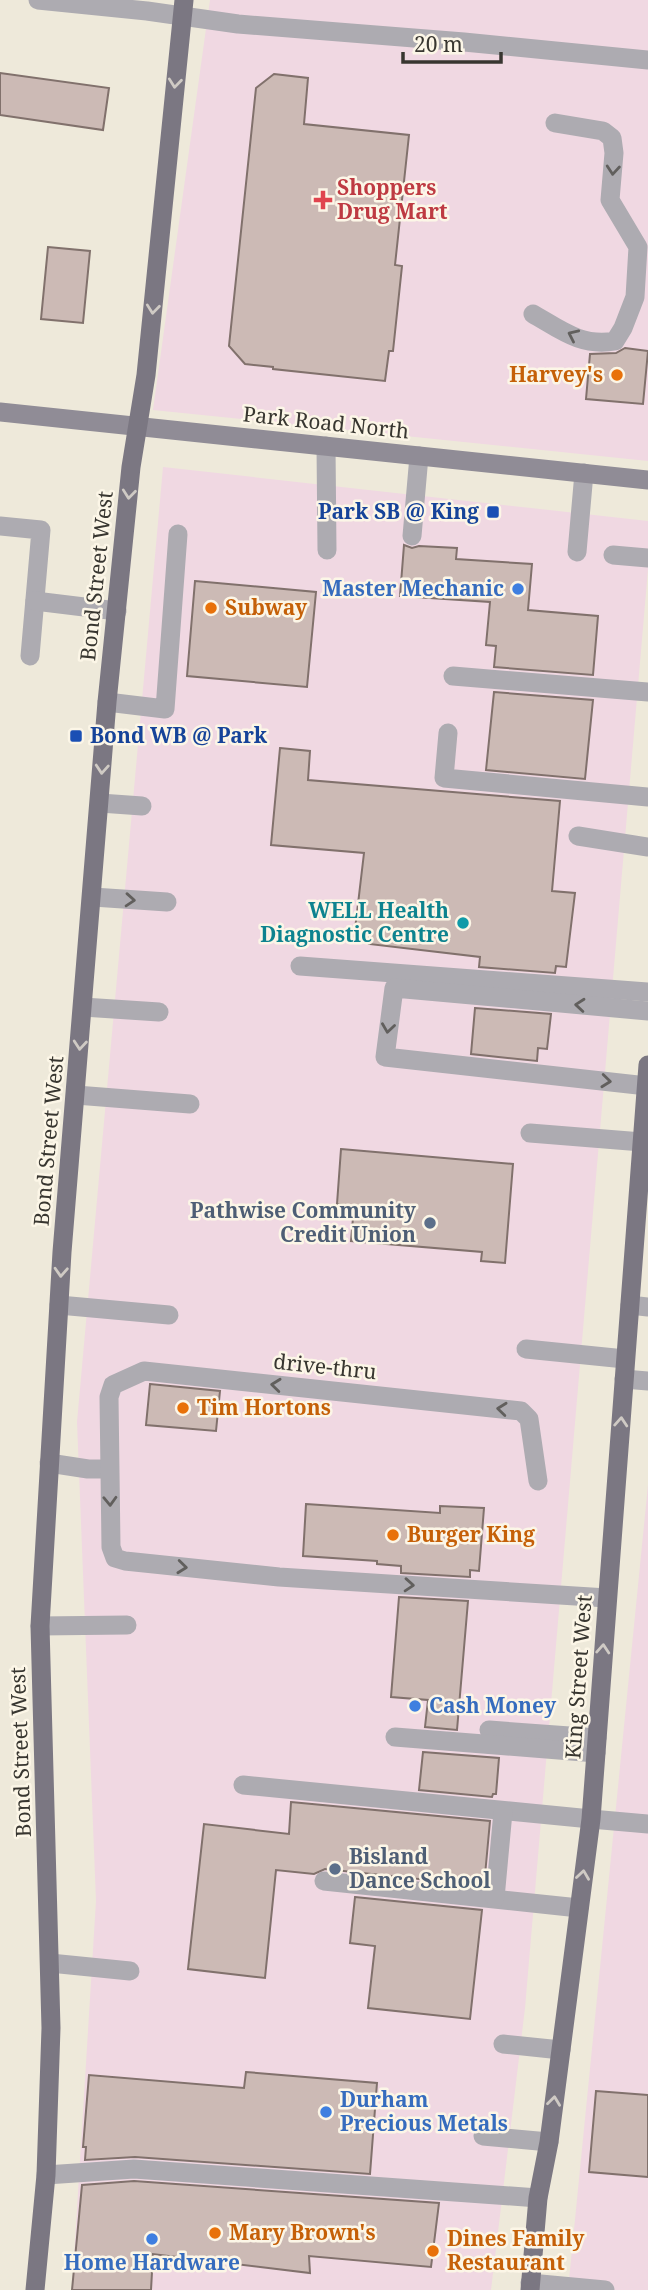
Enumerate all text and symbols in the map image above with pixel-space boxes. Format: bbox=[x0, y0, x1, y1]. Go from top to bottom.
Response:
scale bar bbox=[403, 21, 501, 65]
text: 20 m bbox=[414, 30, 463, 58]
one-way arrow bbox=[168, 77, 183, 89]
one-way arrow bbox=[606, 165, 621, 176]
place label: Shoppers Drug Mart bbox=[337, 173, 448, 225]
marker: Shoppers Drug Mart bbox=[315, 192, 331, 208]
one-way arrow bbox=[146, 304, 161, 315]
one-way arrow bbox=[568, 330, 580, 344]
place label: Harvey's bbox=[509, 360, 603, 388]
marker: Harvey's bbox=[609, 367, 625, 383]
street label: Park Road North bbox=[242, 399, 411, 445]
one-way arrow bbox=[121, 488, 136, 500]
street label: Bond Street West bbox=[73, 490, 119, 662]
place label: Park SB @ King bbox=[318, 497, 479, 525]
marker: Park SB @ King bbox=[485, 504, 501, 520]
place label: Master Mechanic bbox=[322, 574, 504, 602]
marker: Master Mechanic bbox=[510, 581, 526, 597]
place label: Subway bbox=[225, 593, 308, 621]
marker: Subway bbox=[203, 600, 219, 616]
place label: Bond WB @ Park bbox=[90, 721, 268, 749]
marker: Bond WB @ Park bbox=[68, 728, 84, 744]
one-way arrow bbox=[95, 764, 110, 775]
one-way arrow bbox=[125, 892, 136, 907]
place label: WELL Health Diagnostic Centre bbox=[260, 896, 449, 948]
marker: WELL Health Diagnostic Centre bbox=[455, 915, 471, 931]
one-way arrow bbox=[574, 998, 585, 1013]
one-way arrow bbox=[381, 1022, 396, 1034]
one-way arrow bbox=[73, 1040, 88, 1051]
street label: Bond Street West bbox=[27, 1055, 69, 1227]
one-way arrow bbox=[600, 1074, 612, 1089]
place label: Pathwise Community Credit Union bbox=[190, 1196, 417, 1248]
marker: Pathwise Community Credit Union bbox=[422, 1215, 438, 1231]
one-way arrow bbox=[54, 1267, 69, 1278]
street label: drive-thru bbox=[272, 1347, 378, 1385]
one-way arrow bbox=[270, 1378, 281, 1393]
place label: Tim Hortons bbox=[197, 1393, 331, 1421]
marker: Tim Hortons bbox=[175, 1400, 191, 1416]
one-way arrow bbox=[496, 1402, 508, 1417]
one-way arrow bbox=[613, 1416, 628, 1427]
one-way arrow bbox=[102, 1496, 118, 1507]
place label: Burger King bbox=[407, 1520, 535, 1548]
marker: Burger King bbox=[385, 1527, 401, 1543]
one-way arrow bbox=[177, 1559, 188, 1574]
one-way arrow bbox=[404, 1578, 415, 1593]
street label: King Street West bbox=[558, 1594, 598, 1760]
one-way arrow bbox=[596, 1643, 611, 1654]
street label: Bond Street West bbox=[3, 1666, 37, 1838]
place label: Cash Money bbox=[429, 1691, 557, 1719]
marker: Cash Money bbox=[407, 1698, 423, 1714]
place label: Bisland Dance School bbox=[349, 1842, 491, 1894]
marker: Bisland Dance School bbox=[327, 1861, 343, 1877]
one-way arrow bbox=[575, 1869, 590, 1881]
place label: Durham Precious Metals bbox=[340, 2085, 508, 2137]
one-way arrow bbox=[547, 2095, 562, 2107]
marker: Durham Precious Metals bbox=[318, 2104, 334, 2120]
place label: Mary Brown's bbox=[229, 2218, 376, 2246]
place label: Dines Family Restaurant bbox=[447, 2224, 585, 2276]
marker: Mary Brown's bbox=[207, 2225, 223, 2241]
marker: Home Hardware bbox=[144, 2231, 160, 2247]
marker: Dines Family Restaurant bbox=[425, 2243, 441, 2259]
place label: Home Hardware bbox=[64, 2248, 240, 2276]

